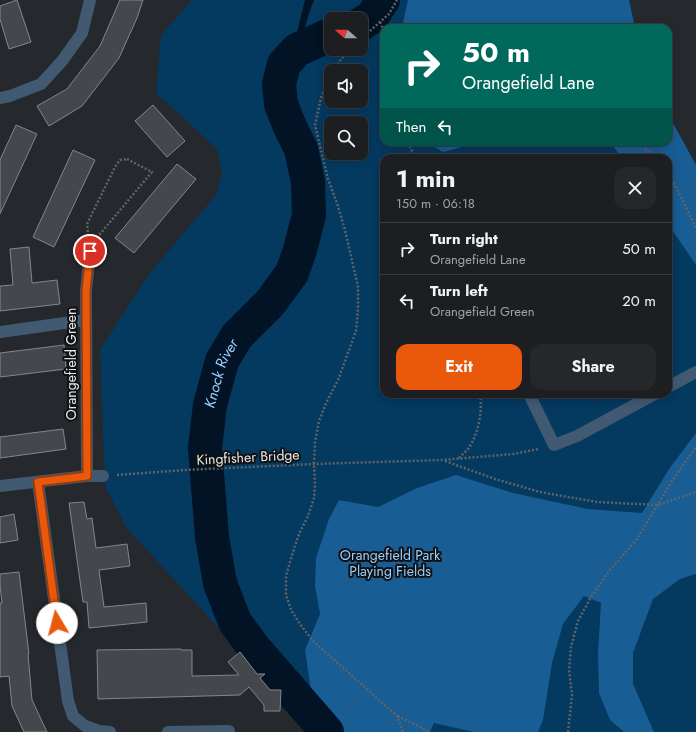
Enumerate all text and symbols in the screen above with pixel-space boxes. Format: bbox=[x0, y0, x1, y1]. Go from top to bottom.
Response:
north arrow bbox=[324, 12, 368, 56]
map controls bbox=[324, 12, 368, 160]
text: 50 m bbox=[462, 32, 530, 73]
icon: right bbox=[396, 40, 448, 92]
button: sound bbox=[324, 64, 368, 108]
text: Orangefield Lane bbox=[462, 70, 594, 96]
button: search bbox=[324, 116, 368, 160]
text: Then bbox=[396, 116, 426, 138]
icon: left bbox=[434, 116, 456, 138]
text: 1 min bbox=[396, 161, 456, 196]
button: close bbox=[614, 167, 656, 209]
text: 150 m · 06:18 bbox=[396, 194, 475, 213]
text: Turn right bbox=[430, 228, 498, 250]
pin bbox=[73, 234, 107, 268]
icon: right bbox=[396, 238, 418, 260]
text: 50 m bbox=[622, 238, 656, 260]
icon: arrive bbox=[79, 240, 101, 262]
text: Orangefield Lane bbox=[430, 250, 526, 269]
text: Turn left bbox=[430, 280, 488, 302]
icon: left bbox=[396, 290, 418, 312]
text: 20 m bbox=[622, 290, 656, 312]
text: Orangefield Green bbox=[430, 302, 535, 321]
street label: Orangefield Green bbox=[61, 308, 81, 420]
water label: Knock River bbox=[199, 334, 244, 411]
button: Exit bbox=[396, 344, 522, 390]
button: Share bbox=[530, 344, 656, 390]
street label: Kingfisher Bridge bbox=[196, 444, 300, 470]
park label: Orangefield Park Playing Fields bbox=[340, 545, 441, 581]
position arrow bbox=[36, 602, 78, 644]

